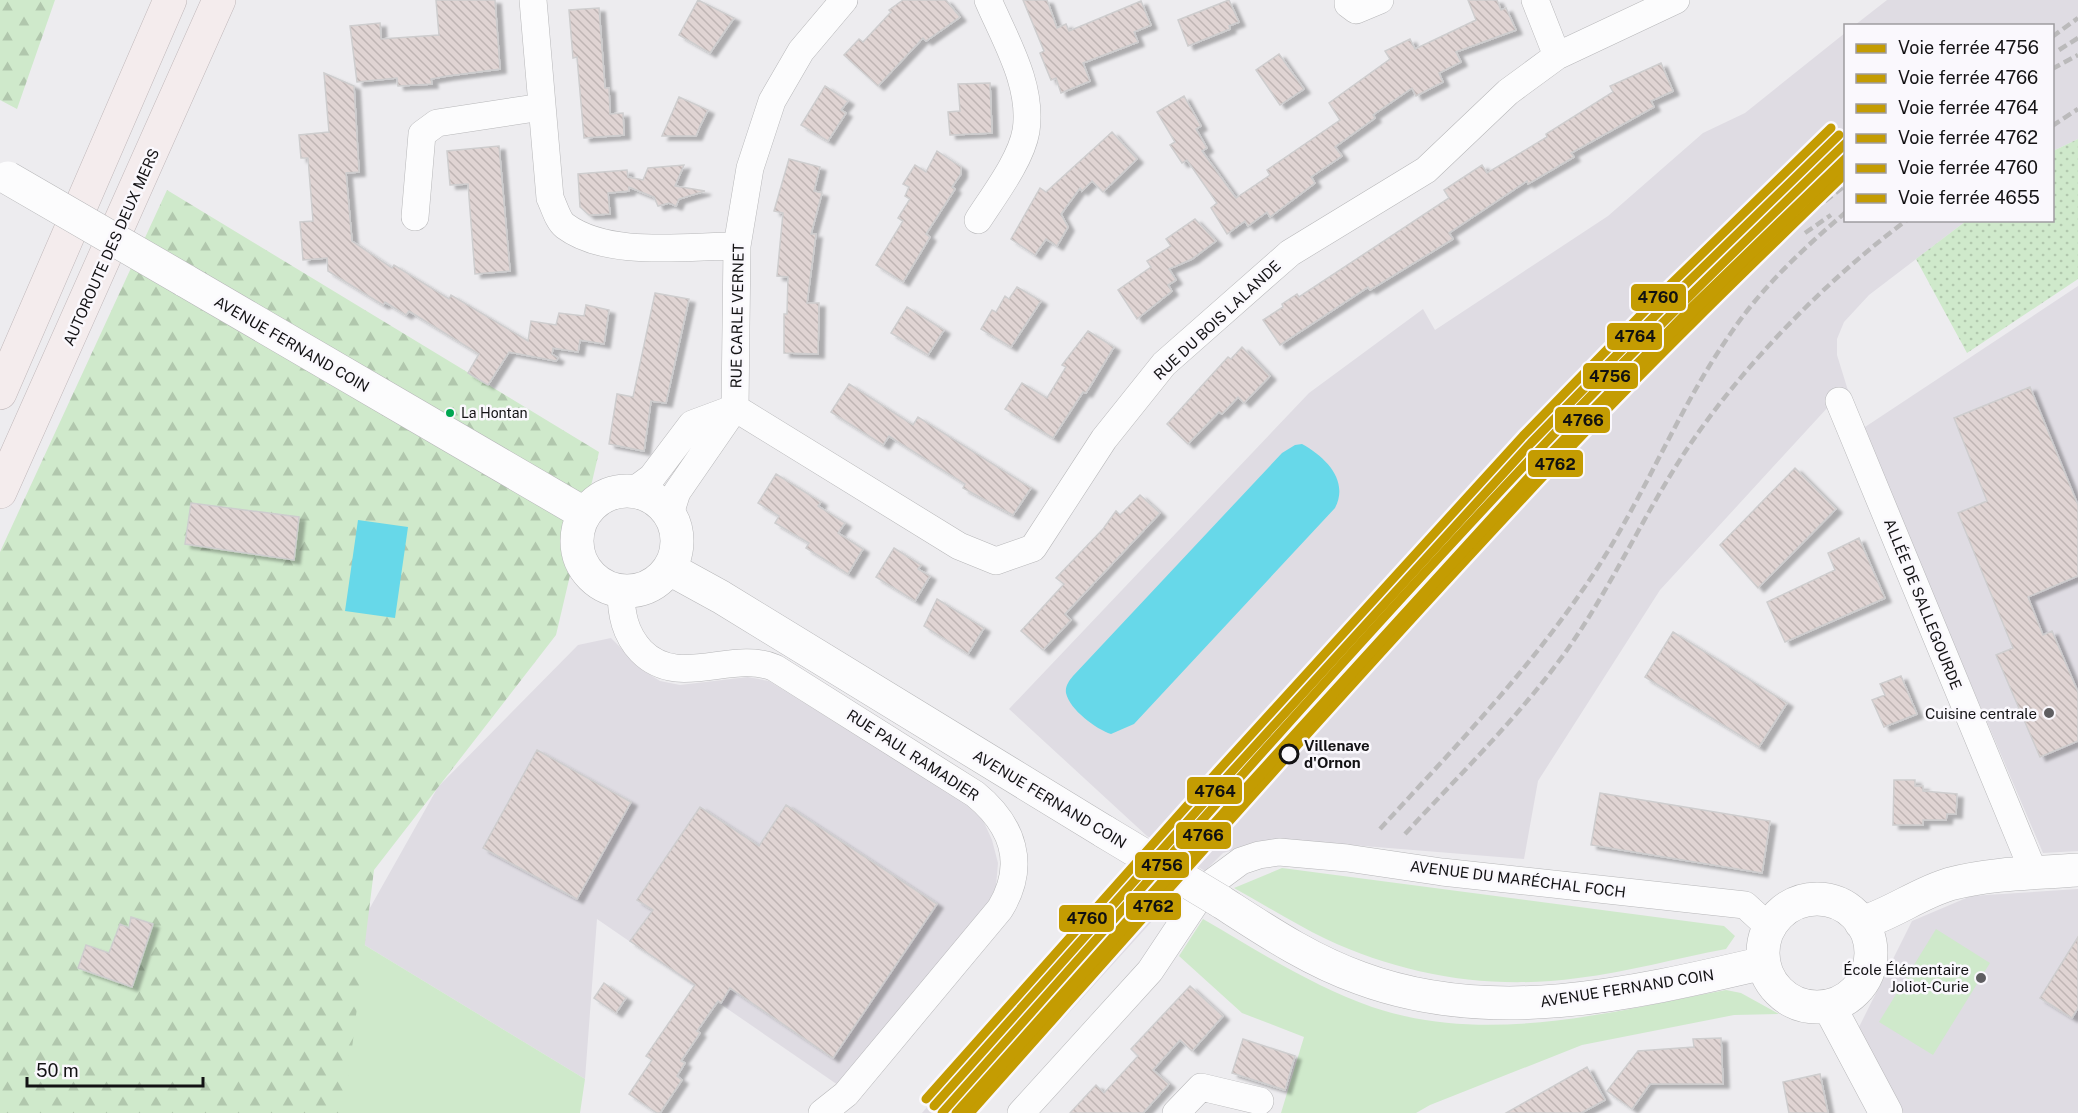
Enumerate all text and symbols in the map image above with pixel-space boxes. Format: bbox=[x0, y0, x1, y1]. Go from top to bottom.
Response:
legend bbox=[1844, 24, 2054, 222]
text: Voie ferrée 4756 bbox=[1898, 37, 2039, 58]
text: Voie ferrée 4766 bbox=[1898, 67, 2038, 88]
text: Voie ferrée 4764 bbox=[1898, 97, 2038, 118]
text: Voie ferrée 4762 bbox=[1898, 127, 2038, 148]
street label: AUTOROUTE DES DEUX MERS bbox=[60, 146, 162, 348]
text: Voie ferrée 4760 bbox=[1898, 157, 2038, 178]
text: Voie ferrée 4655 bbox=[1898, 187, 2040, 208]
street label: RUE CARLE VERNET bbox=[727, 243, 747, 389]
street label: RUE DU BOIS LALANDE bbox=[1150, 257, 1284, 383]
line badge: 4760 bbox=[1630, 283, 1687, 312]
text: 4760 bbox=[1637, 288, 1679, 307]
street label: AVENUE FERNAND COIN bbox=[212, 293, 372, 395]
line badge: 4764 bbox=[1606, 322, 1663, 351]
text: 4764 bbox=[1614, 327, 1656, 346]
line badge: 4756 bbox=[1582, 362, 1639, 390]
text: 4756 bbox=[1589, 367, 1631, 386]
place label: La Hontan bbox=[461, 405, 528, 421]
line badge: 4766 bbox=[1554, 406, 1611, 434]
marker: La Hontan bbox=[444, 407, 456, 419]
text: 4766 bbox=[1562, 411, 1604, 430]
line badge: 4762 bbox=[1527, 449, 1584, 478]
text: 4762 bbox=[1534, 455, 1576, 474]
street label: ALLÉE DE SALLEGOURDE bbox=[1881, 516, 1965, 692]
place label: Cuisine centrale bbox=[1925, 705, 2037, 722]
street label: RUE PAUL RAMADIER bbox=[844, 706, 982, 804]
marker: Cuisine centrale bbox=[2042, 706, 2056, 720]
place label: Villenave d'Ornon bbox=[1304, 737, 1370, 771]
marker: Villenave d'Ornon bbox=[1279, 744, 1299, 764]
street label: AVENUE FERNAND COIN bbox=[970, 746, 1130, 852]
line badge: 4764 bbox=[1186, 776, 1243, 805]
text: 4764 bbox=[1194, 782, 1236, 801]
line badge: 4766 bbox=[1175, 821, 1232, 850]
text: 4766 bbox=[1182, 826, 1224, 845]
line badge: 4756 bbox=[1134, 851, 1190, 879]
text: 4756 bbox=[1141, 856, 1183, 875]
street label: AVENUE DU MARÉCHAL FOCH bbox=[1409, 857, 1627, 901]
line badge: 4762 bbox=[1125, 892, 1182, 921]
text: 4762 bbox=[1132, 897, 1174, 916]
line badge: 4760 bbox=[1058, 904, 1115, 933]
text: 4760 bbox=[1066, 909, 1108, 928]
place label: École Élémentaire Joliot-Curie bbox=[1843, 961, 1969, 995]
street label: AVENUE FERNAND COIN bbox=[1539, 966, 1715, 1010]
marker: École Élémentaire Joliot-Curie bbox=[1974, 971, 1988, 985]
scale bar bbox=[27, 1050, 202, 1088]
text: 50 m bbox=[36, 1060, 79, 1081]

